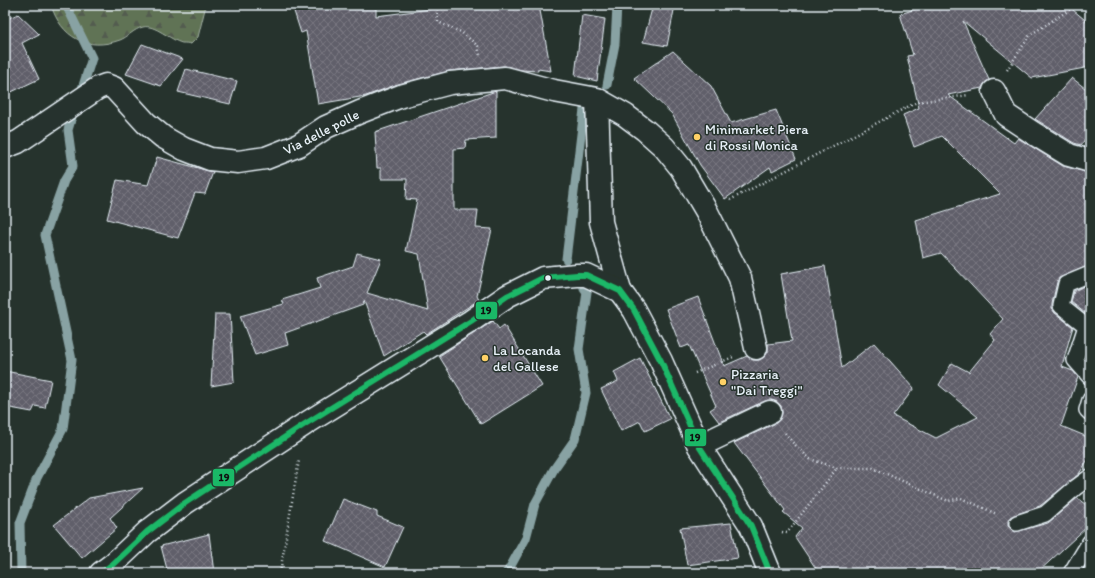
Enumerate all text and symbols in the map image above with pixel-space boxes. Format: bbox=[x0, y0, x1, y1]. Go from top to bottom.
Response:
street label: Via delle polle bbox=[280, 106, 362, 159]
place label: Minimarket Piera di Rossi Monica bbox=[705, 121, 809, 154]
marker: Minimarket Piera di Rossi Monica bbox=[692, 132, 702, 142]
unlabelled marker bbox=[543, 273, 553, 283]
line badge: 19 bbox=[475, 301, 498, 320]
text: 19 bbox=[481, 304, 492, 317]
place label: La Locanda del Gallese bbox=[493, 342, 562, 375]
marker: La Locanda del Gallese bbox=[480, 353, 490, 363]
place label: Pizzaria "Dai Treggi" bbox=[731, 366, 803, 399]
marker: Pizzaria "Dai Treggi" bbox=[718, 377, 728, 387]
line badge: 19 bbox=[684, 428, 707, 447]
text: 19 bbox=[690, 431, 701, 444]
line badge: 19 bbox=[212, 468, 235, 487]
text: 19 bbox=[219, 471, 230, 484]

